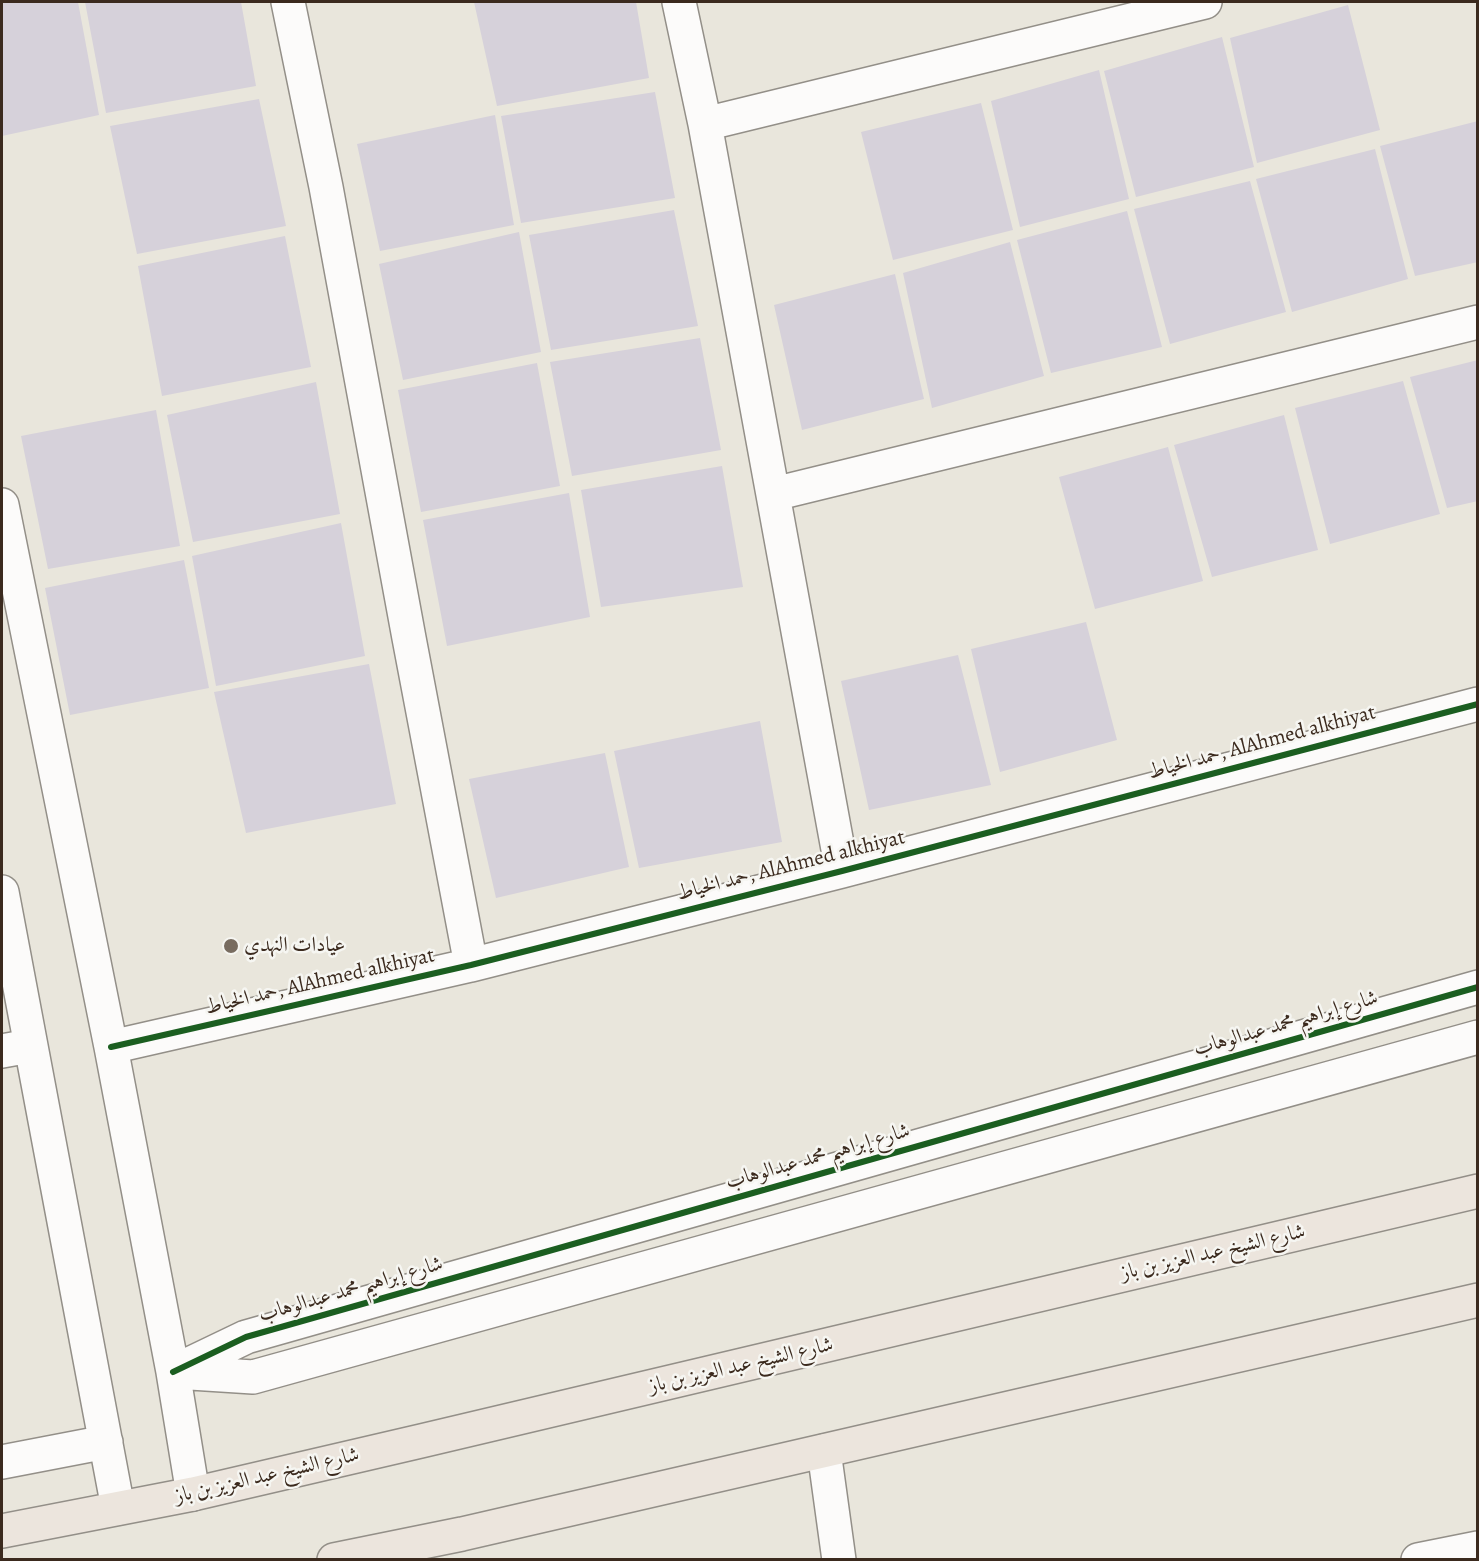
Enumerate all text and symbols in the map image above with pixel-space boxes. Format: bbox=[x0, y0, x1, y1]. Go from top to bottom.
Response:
street label: حمد الخياط, AlAhmed alkhiyat bbox=[1145, 700, 1379, 786]
street label: حمد الخياط, AlAhmed alkhiyat bbox=[674, 825, 908, 907]
place label: عيادات النهدي bbox=[244, 933, 345, 959]
marker: عيادات النهدي bbox=[222, 937, 240, 955]
street label: حمد الخياط, AlAhmed alkhiyat bbox=[203, 943, 437, 1021]
street label: شارع إبراهيم محمد عبدالوهاب bbox=[1191, 986, 1381, 1062]
street label: شارع إبراهيم محمد عبدالوهاب bbox=[723, 1119, 913, 1195]
street label: شارع الشيخ عبد العزيز بن باز bbox=[1118, 1220, 1308, 1286]
street label: شارع إبراهيم محمد عبدالوهاب bbox=[256, 1252, 446, 1328]
street label: شارع الشيخ عبد العزيز بن باز bbox=[646, 1333, 836, 1399]
street label: شارع الشيخ عبد العزيز بن باز bbox=[172, 1443, 362, 1509]

